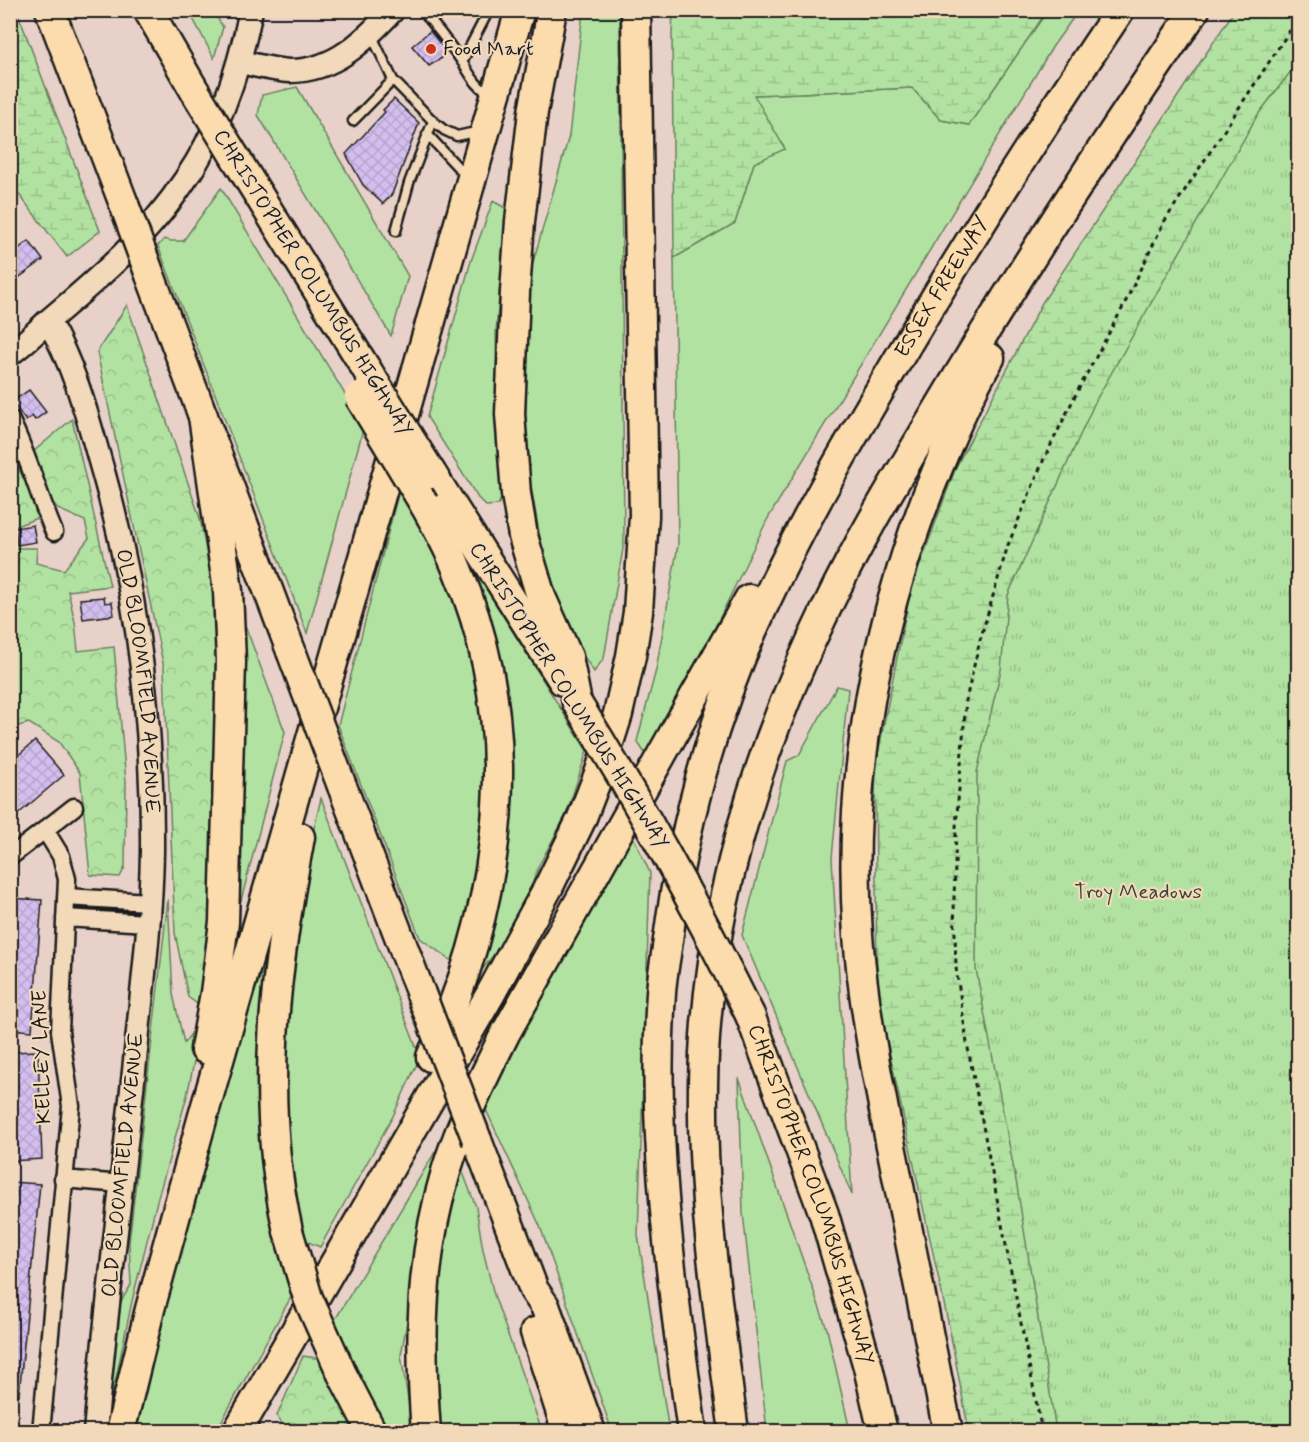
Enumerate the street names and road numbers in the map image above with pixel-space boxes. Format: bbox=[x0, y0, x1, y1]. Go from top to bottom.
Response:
street label: CHRISTOPHER COLUMBUS HIGHWAY bbox=[206, 124, 420, 442]
street label: ESSEX FREEWAY bbox=[888, 211, 996, 363]
street label: CHRISTOPHER COLUMBUS HIGHWAY bbox=[462, 537, 676, 855]
street label: OLD BLOOMFIELD AVENUE bbox=[109, 547, 166, 814]
street label: KELLEY LANE bbox=[26, 989, 58, 1125]
street label: CHRISTOPHER COLUMBUS HIGHWAY bbox=[741, 1021, 881, 1369]
street label: OLD BLOOMFIELD AVENUE bbox=[95, 1031, 151, 1299]

